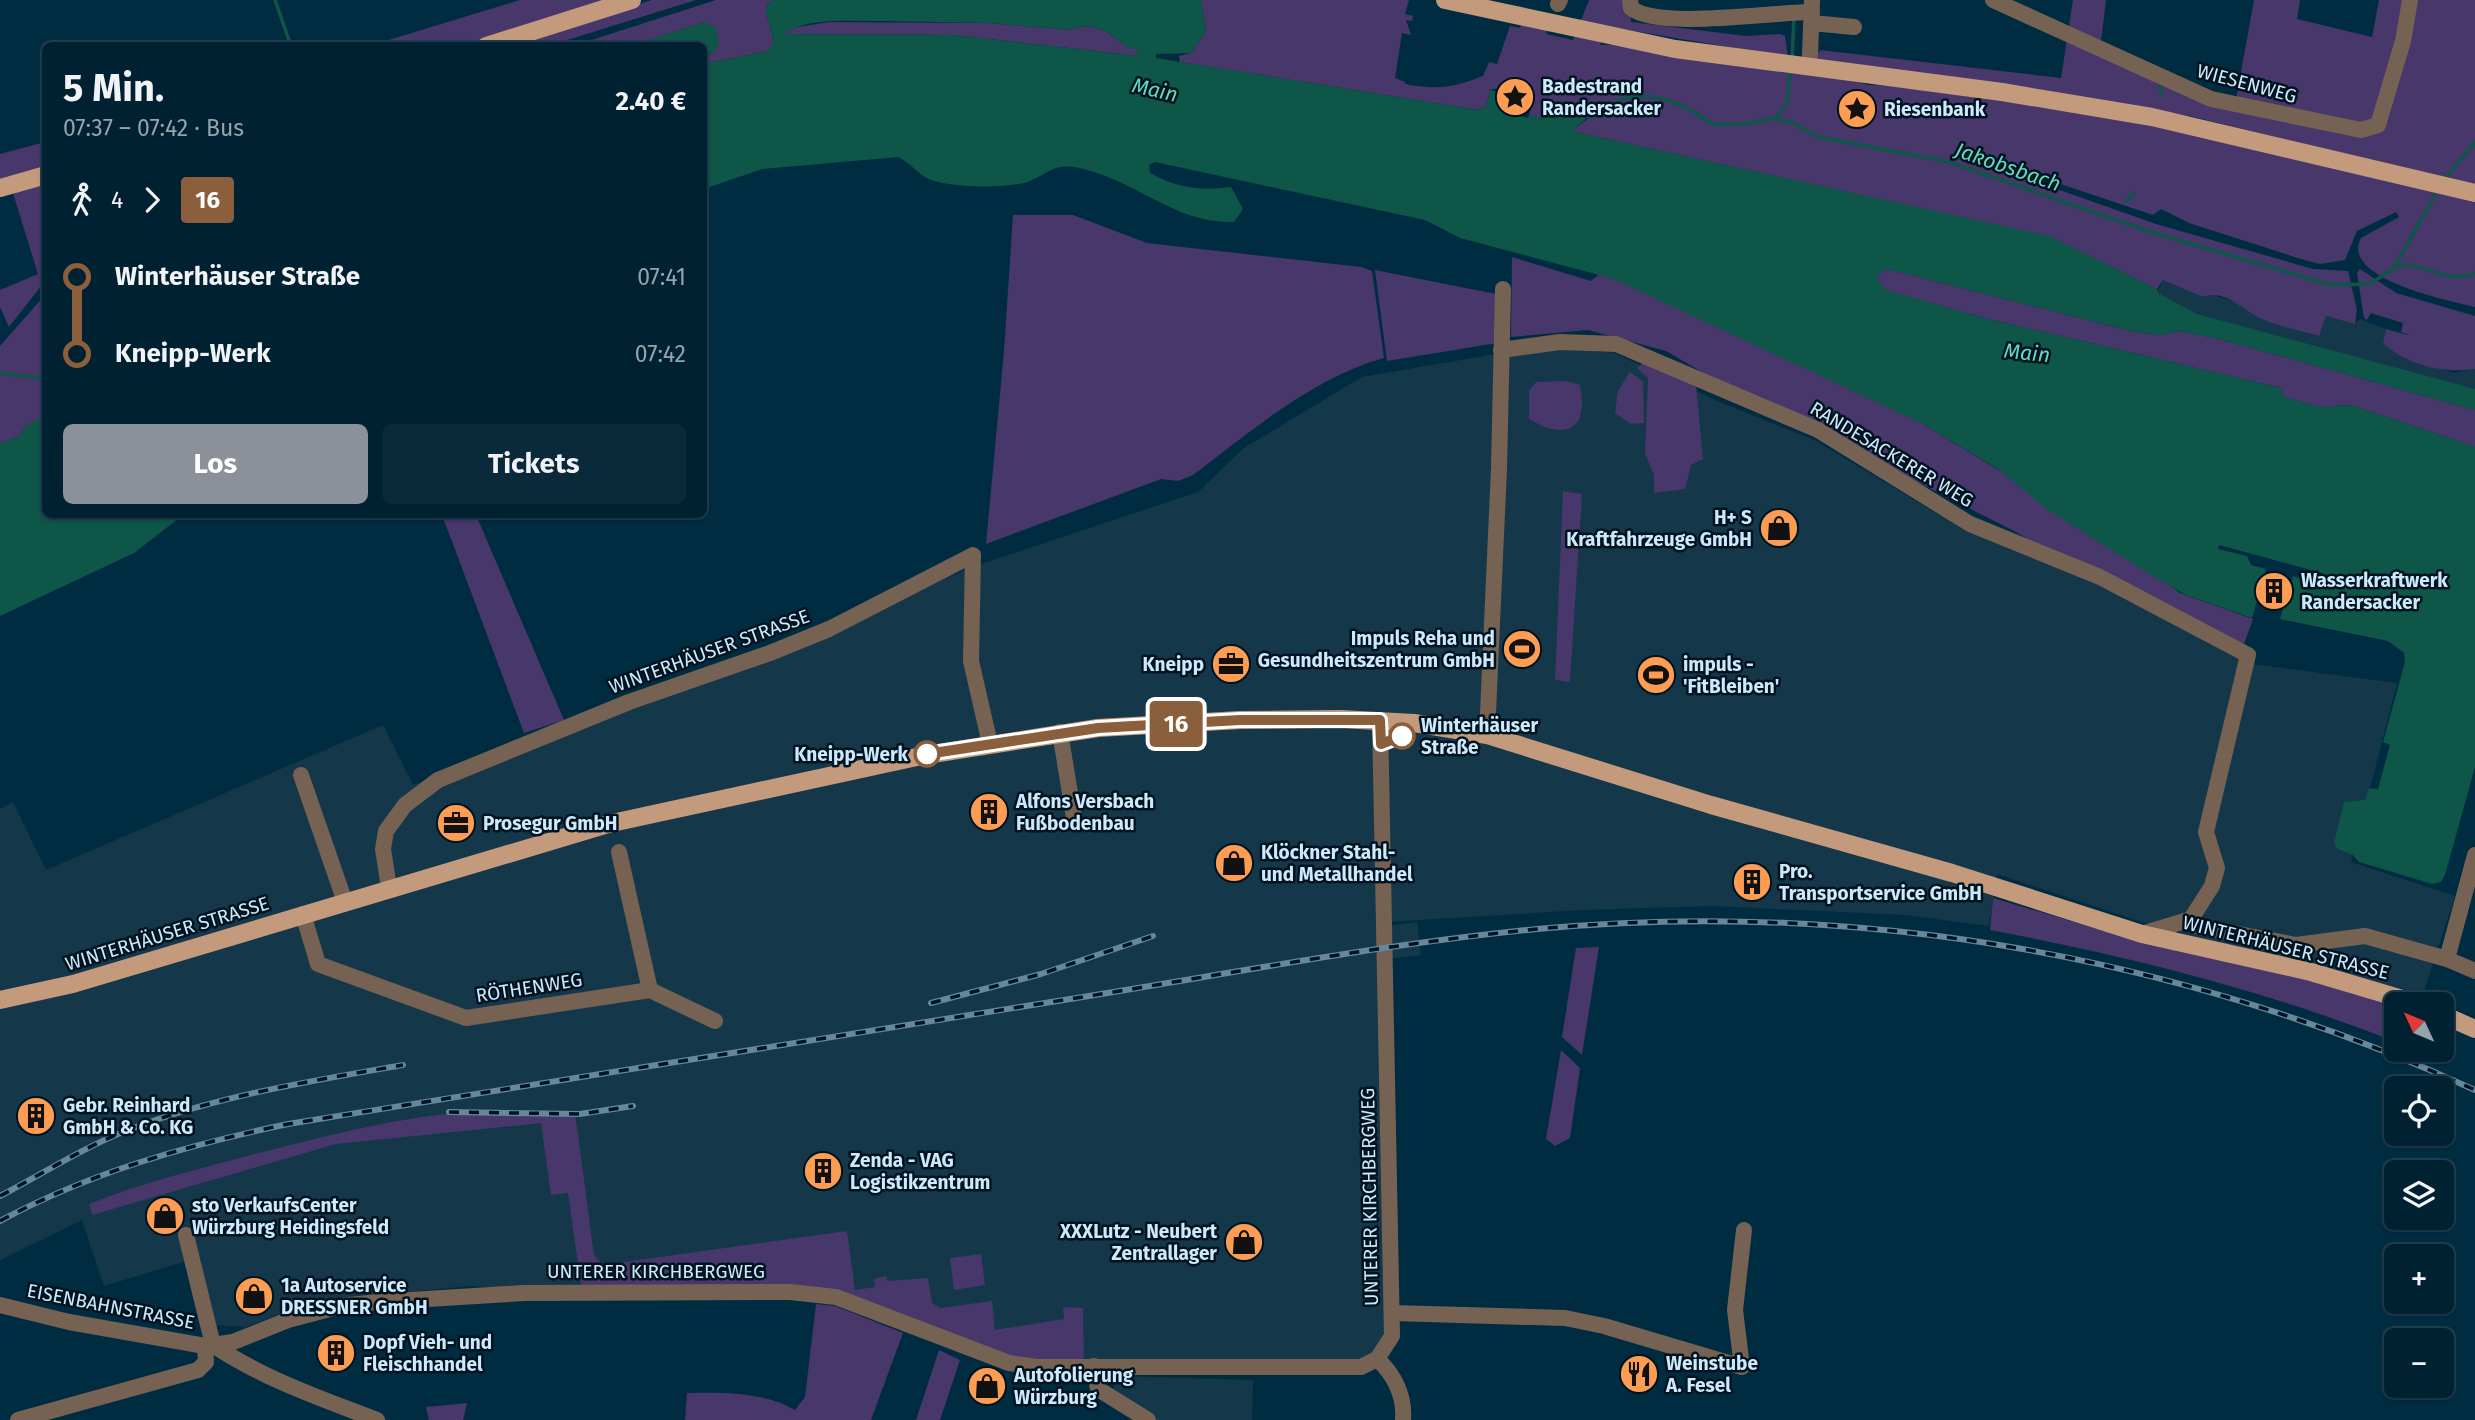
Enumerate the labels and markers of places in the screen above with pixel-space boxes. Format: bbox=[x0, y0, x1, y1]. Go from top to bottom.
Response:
place label: Badestrand Randersacker bbox=[1542, 75, 1661, 120]
place icon: Badestrand Randersacker bbox=[1494, 76, 1536, 118]
place icon: Riesenbank bbox=[1836, 88, 1878, 130]
place label: Riesenbank bbox=[1884, 98, 1986, 121]
place label: H+ S Kraftfahrzeuge GmbH bbox=[1566, 506, 1752, 551]
shop icon: H+ S Kraftfahrzeuge GmbH bbox=[1758, 507, 1800, 549]
place label: Wasserkraftwerk Randersacker bbox=[2301, 569, 2448, 614]
building icon: Wasserkraftwerk Randersacker bbox=[2253, 570, 2295, 612]
place label: Impuls Reha und Gesundheitszentrum GmbH bbox=[1258, 627, 1495, 672]
sports icon: Impuls Reha und Gesundheitszentrum GmbH bbox=[1501, 628, 1543, 670]
office icon: Kneipp bbox=[1210, 643, 1252, 685]
place label: Kneipp bbox=[1142, 653, 1204, 676]
place label: impuls - 'FitBleiben' bbox=[1683, 653, 1779, 698]
sports icon: impuls - 'FitBleiben' bbox=[1635, 654, 1677, 696]
place label: Winterhäuser Straße bbox=[1421, 714, 1538, 759]
marker: Winterhäuser Straße bbox=[1389, 723, 1415, 749]
marker: Kneipp-Werk bbox=[914, 741, 940, 767]
place label: Kneipp-Werk bbox=[794, 743, 908, 766]
place label: Alfons Versbach Fußbodenbau bbox=[1015, 790, 1154, 835]
building icon: Alfons Versbach Fußbodenbau bbox=[968, 791, 1010, 833]
office icon: Prosegur GmbH bbox=[435, 802, 477, 844]
place label: Prosegur GmbH bbox=[483, 812, 617, 835]
place label: Klöckner Stahl- und Metallhandel bbox=[1261, 841, 1413, 886]
shop icon: Klöckner Stahl- und Metallhandel bbox=[1213, 842, 1255, 884]
place label: Pro. Transportservice GmbH bbox=[1779, 860, 1982, 905]
building icon: Pro. Transportservice GmbH bbox=[1731, 861, 1773, 903]
place label: Gebr. Reinhard GmbH & Co. KG bbox=[63, 1094, 193, 1139]
building icon: Gebr. Reinhard GmbH & Co. KG bbox=[15, 1095, 57, 1137]
place label: Zenda - VAG Logistikzentrum bbox=[850, 1149, 990, 1194]
building icon: Zenda - VAG Logistikzentrum bbox=[802, 1150, 844, 1192]
place label: sto VerkaufsCenter Würzburg Heidingsfeld bbox=[192, 1194, 389, 1239]
shop icon: sto VerkaufsCenter Würzburg Heidingsfeld bbox=[144, 1195, 186, 1237]
place label: XXXLutz - Neubert Zentrallager bbox=[1059, 1220, 1218, 1265]
shop icon: XXXLutz - Neubert Zentrallager bbox=[1223, 1221, 1265, 1263]
place label: 1a Autoservice DRESSNER GmbH bbox=[281, 1274, 428, 1319]
shop icon: 1a Autoservice DRESSNER GmbH bbox=[233, 1275, 275, 1317]
place label: Dopf Vieh- und Fleischhandel bbox=[363, 1331, 492, 1376]
building icon: Dopf Vieh- und Fleischhandel bbox=[315, 1332, 357, 1374]
place label: Weinstube A. Fesel bbox=[1665, 1352, 1758, 1397]
restaurant icon: Weinstube A. Fesel bbox=[1618, 1353, 1660, 1395]
place label: Autofolierung Würzburg bbox=[1013, 1364, 1134, 1409]
shop icon: Autofolierung Würzburg bbox=[966, 1365, 1008, 1407]

